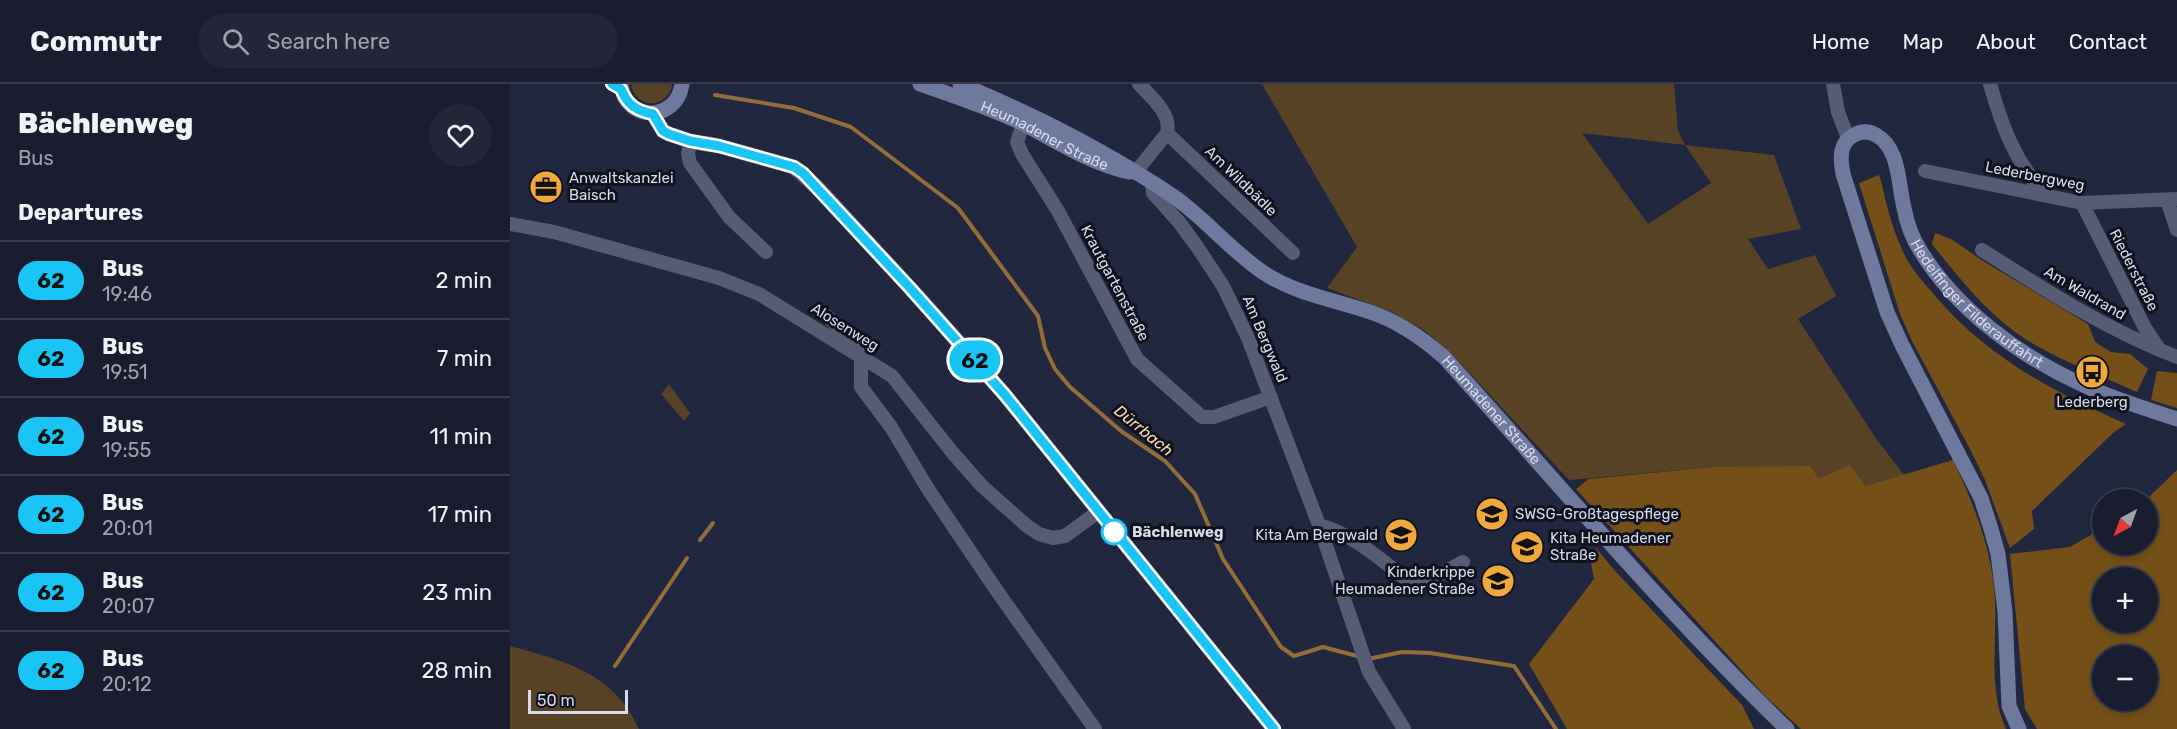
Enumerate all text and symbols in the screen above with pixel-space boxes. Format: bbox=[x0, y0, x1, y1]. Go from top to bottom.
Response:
search box bbox=[198, 14, 618, 68]
text: Commutr bbox=[30, 25, 162, 58]
icon: search bbox=[219, 25, 252, 58]
text: Search here bbox=[267, 28, 390, 55]
text: Home bbox=[1812, 29, 1869, 54]
text: Map bbox=[1902, 29, 1943, 54]
text: About bbox=[1976, 29, 2036, 54]
text: Contact bbox=[2069, 29, 2147, 54]
street label: Heumadener Straße bbox=[978, 97, 1111, 174]
button: heart bbox=[429, 104, 492, 167]
text: Bächlenweg bbox=[18, 107, 193, 140]
street label: Am Wildbädle bbox=[1201, 142, 1281, 220]
text: Bus bbox=[18, 146, 54, 170]
street label: Lederbergweg bbox=[1984, 158, 2086, 194]
office icon: Anwaltskanzlei Baisch bbox=[528, 169, 564, 205]
place label: Anwaltskanzlei Baisch bbox=[569, 169, 674, 204]
text: Departures bbox=[18, 199, 143, 226]
street label: Krautgartenstraße bbox=[1077, 222, 1153, 344]
street label: Riederstraße bbox=[2106, 226, 2162, 314]
street label: Hedelfinger Filderauffahrt bbox=[1907, 236, 2047, 372]
text: Bus bbox=[102, 255, 144, 282]
street label: Am Waldrand bbox=[2041, 262, 2129, 324]
text: 2 min bbox=[435, 267, 492, 294]
text: 62 bbox=[37, 268, 65, 293]
text: 19:46 bbox=[102, 282, 152, 306]
street label: Am Bergwald bbox=[1239, 293, 1291, 385]
street label: Alosenweg bbox=[808, 299, 882, 355]
text: Bus bbox=[102, 333, 144, 360]
line badge: 62 bbox=[948, 340, 1002, 380]
text: 7 min bbox=[437, 345, 492, 372]
text: 62 bbox=[37, 346, 65, 371]
text: 62 bbox=[961, 348, 989, 373]
street label: Heumadener Straße bbox=[1438, 352, 1545, 468]
bus stop icon: Lederberg bbox=[2074, 354, 2110, 390]
text: 19:51 bbox=[102, 360, 148, 384]
place label: Lederberg bbox=[2056, 393, 2128, 411]
water label: Dürrbach bbox=[1110, 401, 1177, 460]
text: Bus bbox=[102, 411, 144, 438]
text: 11 min bbox=[430, 423, 492, 450]
text: 62 bbox=[37, 424, 65, 449]
text: 19:55 bbox=[102, 438, 151, 462]
text: Bus bbox=[102, 489, 144, 516]
north arrow bbox=[2092, 489, 2158, 555]
map controls bbox=[2092, 489, 2158, 711]
school or university icon: SWSG-Großtagespflege bbox=[1474, 496, 1510, 532]
text: 17 min bbox=[428, 501, 492, 528]
text: 62 bbox=[37, 502, 65, 527]
place label: SWSG-Großtagespflege bbox=[1515, 505, 1679, 523]
text: 20:01 bbox=[102, 516, 153, 540]
school or university icon: Kita Am Bergwald bbox=[1383, 517, 1419, 553]
marker: Bächlenweg bbox=[1101, 519, 1127, 545]
place label: Bächlenweg bbox=[1132, 523, 1223, 541]
place label: Kita Am Bergwald bbox=[1255, 526, 1378, 544]
school or university icon: Kita Heumadener Straße bbox=[1509, 529, 1545, 565]
place label: Kita Heumadener Straße bbox=[1550, 529, 1671, 564]
place label: Kinderkrippe Heumadener Straße bbox=[1335, 563, 1475, 598]
school or university icon: Kinderkrippe Heumadener Straße bbox=[1480, 563, 1516, 599]
text: Bus bbox=[102, 567, 144, 594]
button: + bbox=[2092, 567, 2158, 633]
text: 23 min bbox=[422, 579, 492, 606]
text: 62 bbox=[37, 580, 65, 605]
text: 20:07 bbox=[102, 594, 155, 618]
text: Bus bbox=[102, 645, 144, 672]
button: − bbox=[2092, 645, 2158, 711]
text: 28 min bbox=[421, 657, 492, 684]
text: 62 bbox=[37, 658, 65, 683]
text: 20:12 bbox=[102, 672, 152, 696]
scale bar bbox=[528, 687, 628, 714]
text: 50 m bbox=[537, 691, 575, 710]

